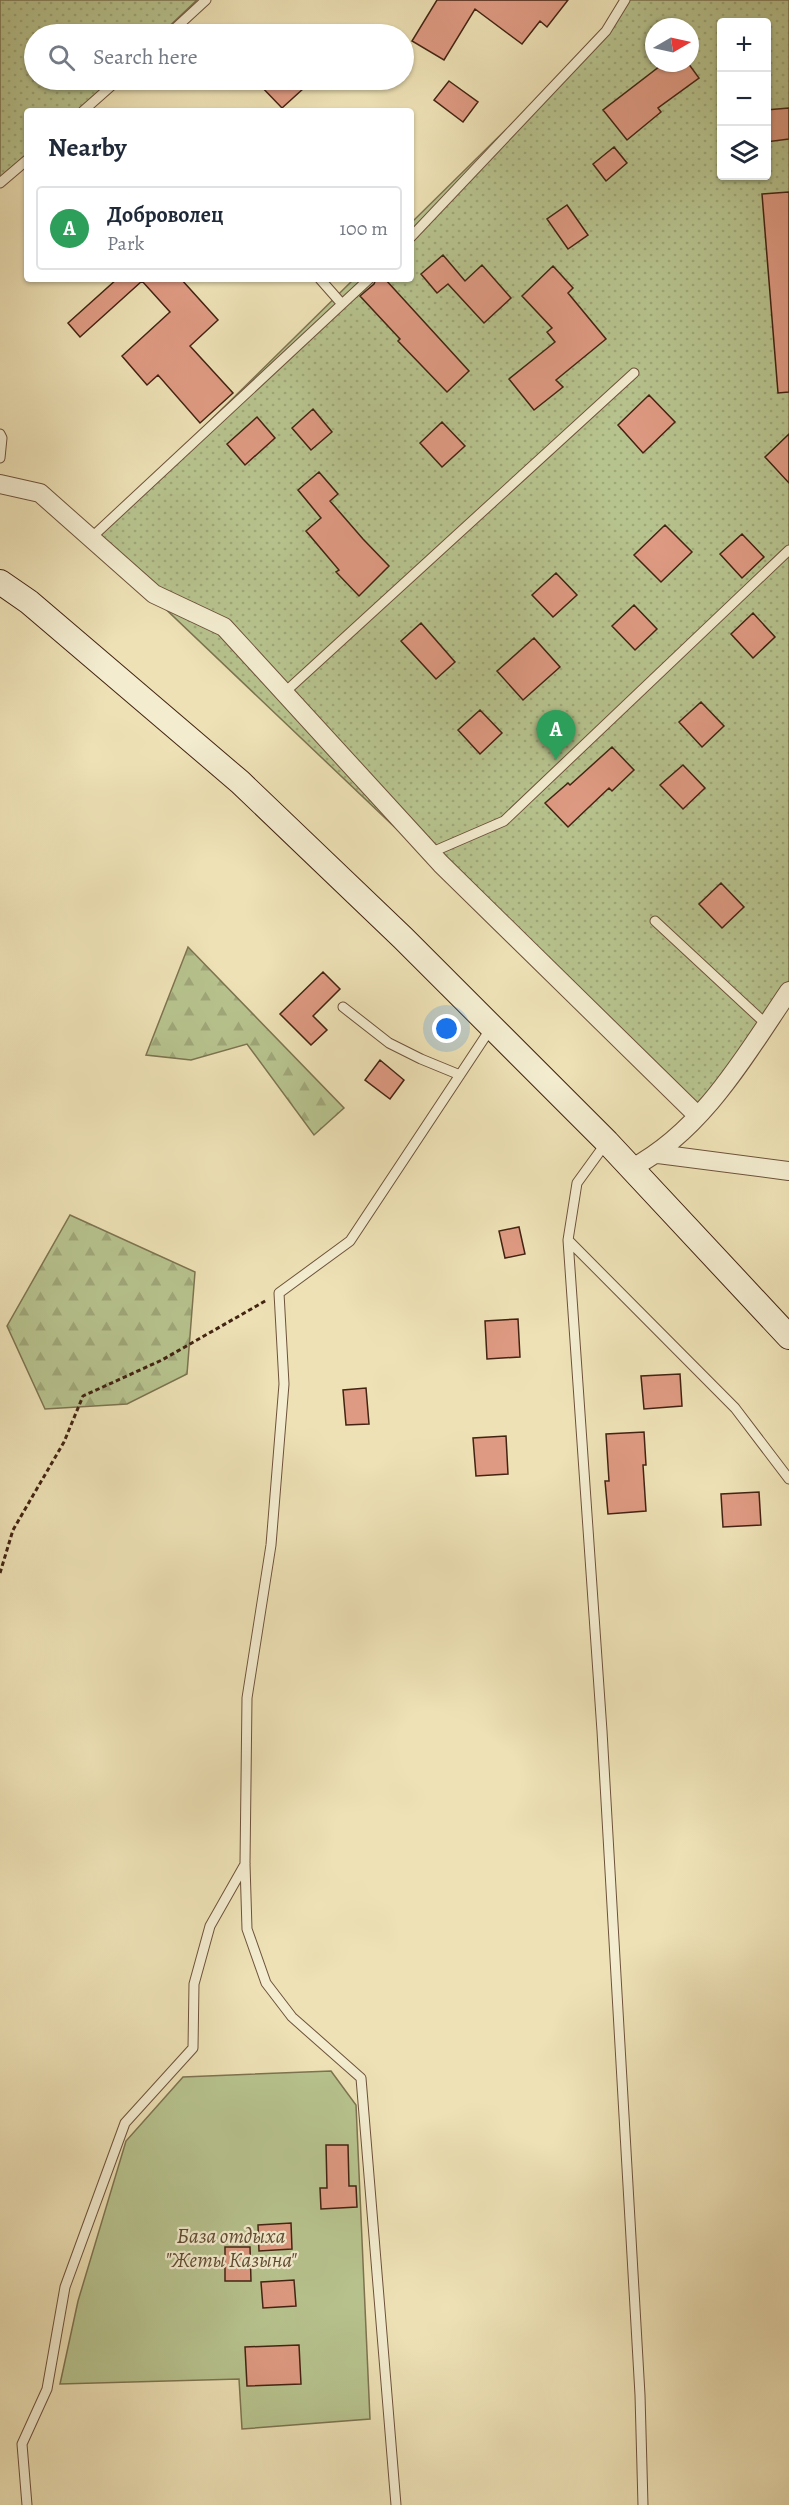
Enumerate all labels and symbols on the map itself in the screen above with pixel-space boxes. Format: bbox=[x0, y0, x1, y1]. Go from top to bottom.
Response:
north arrow bbox=[645, 18, 699, 72]
pin: A bbox=[536, 710, 576, 760]
your location bbox=[432, 1014, 461, 1043]
park label: База отдыха "Жеты Казына" bbox=[165, 2222, 298, 2274]

